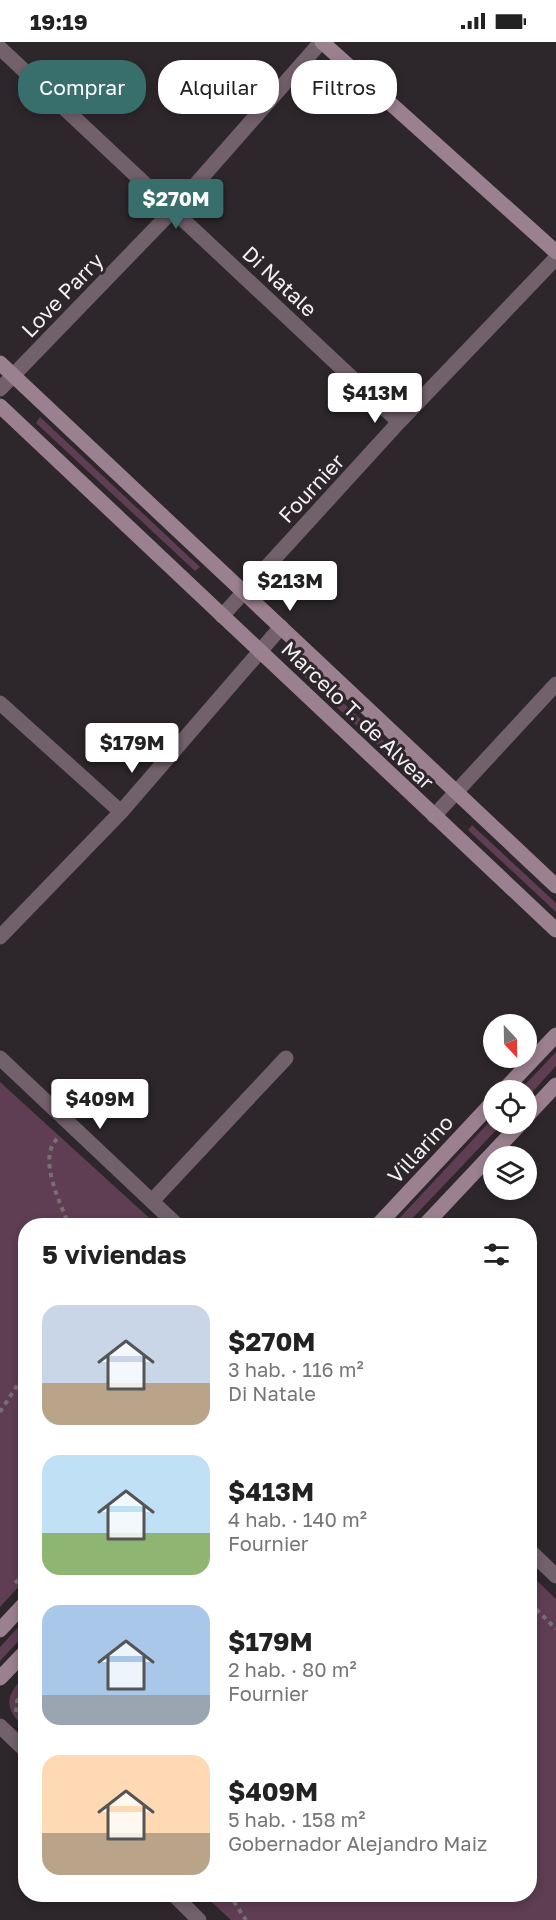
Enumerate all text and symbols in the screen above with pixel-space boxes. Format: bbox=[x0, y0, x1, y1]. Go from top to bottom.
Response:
text: 19:19 bbox=[30, 8, 88, 35]
chip: Comprar bbox=[18, 60, 146, 114]
chip: Alquilar bbox=[158, 60, 279, 114]
chip: Filtros bbox=[291, 60, 397, 114]
pin: $270M bbox=[134, 179, 218, 230]
text: $270M bbox=[142, 186, 210, 210]
street label: Di Natale bbox=[237, 240, 323, 322]
street label: Love Parry bbox=[16, 247, 109, 342]
pin: $413M bbox=[333, 373, 417, 424]
text: $413M bbox=[342, 380, 408, 404]
street label: Fournier bbox=[273, 448, 349, 528]
pin: $213M bbox=[248, 561, 332, 612]
text: $213M bbox=[257, 568, 323, 592]
street label: Marcelo T. de Alvear bbox=[276, 636, 440, 794]
pin: $179M bbox=[90, 723, 174, 774]
text: $179M bbox=[99, 730, 165, 754]
north arrow bbox=[483, 1014, 537, 1068]
map controls bbox=[483, 1014, 537, 1200]
pin: $409M bbox=[58, 1079, 142, 1130]
button: locate bbox=[483, 1080, 537, 1134]
text: $409M bbox=[65, 1086, 135, 1110]
street label: Villarino bbox=[382, 1109, 458, 1189]
button: layers bbox=[483, 1146, 537, 1200]
icon: filters bbox=[480, 1238, 513, 1271]
text: 5 viviendas bbox=[42, 1239, 187, 1270]
text: $270M bbox=[228, 1326, 316, 1357]
icon: home bbox=[90, 1329, 162, 1401]
text: 3 hab. · 116 m² bbox=[228, 1357, 364, 1381]
text: Di Natale bbox=[228, 1381, 316, 1405]
text: $413M bbox=[228, 1476, 314, 1507]
icon: home bbox=[90, 1479, 162, 1551]
text: 4 hab. · 140 m² bbox=[228, 1507, 367, 1531]
text: Fournier bbox=[228, 1531, 309, 1555]
text: $179M bbox=[228, 1626, 313, 1657]
icon: home bbox=[90, 1629, 162, 1701]
text: 2 hab. · 80 m² bbox=[228, 1657, 357, 1681]
text: Fournier bbox=[228, 1681, 309, 1705]
text: $409M bbox=[228, 1776, 318, 1807]
icon: home bbox=[90, 1779, 162, 1851]
text: 5 hab. · 158 m² bbox=[228, 1807, 366, 1831]
text: Gobernador Alejandro Maiz bbox=[228, 1831, 487, 1855]

